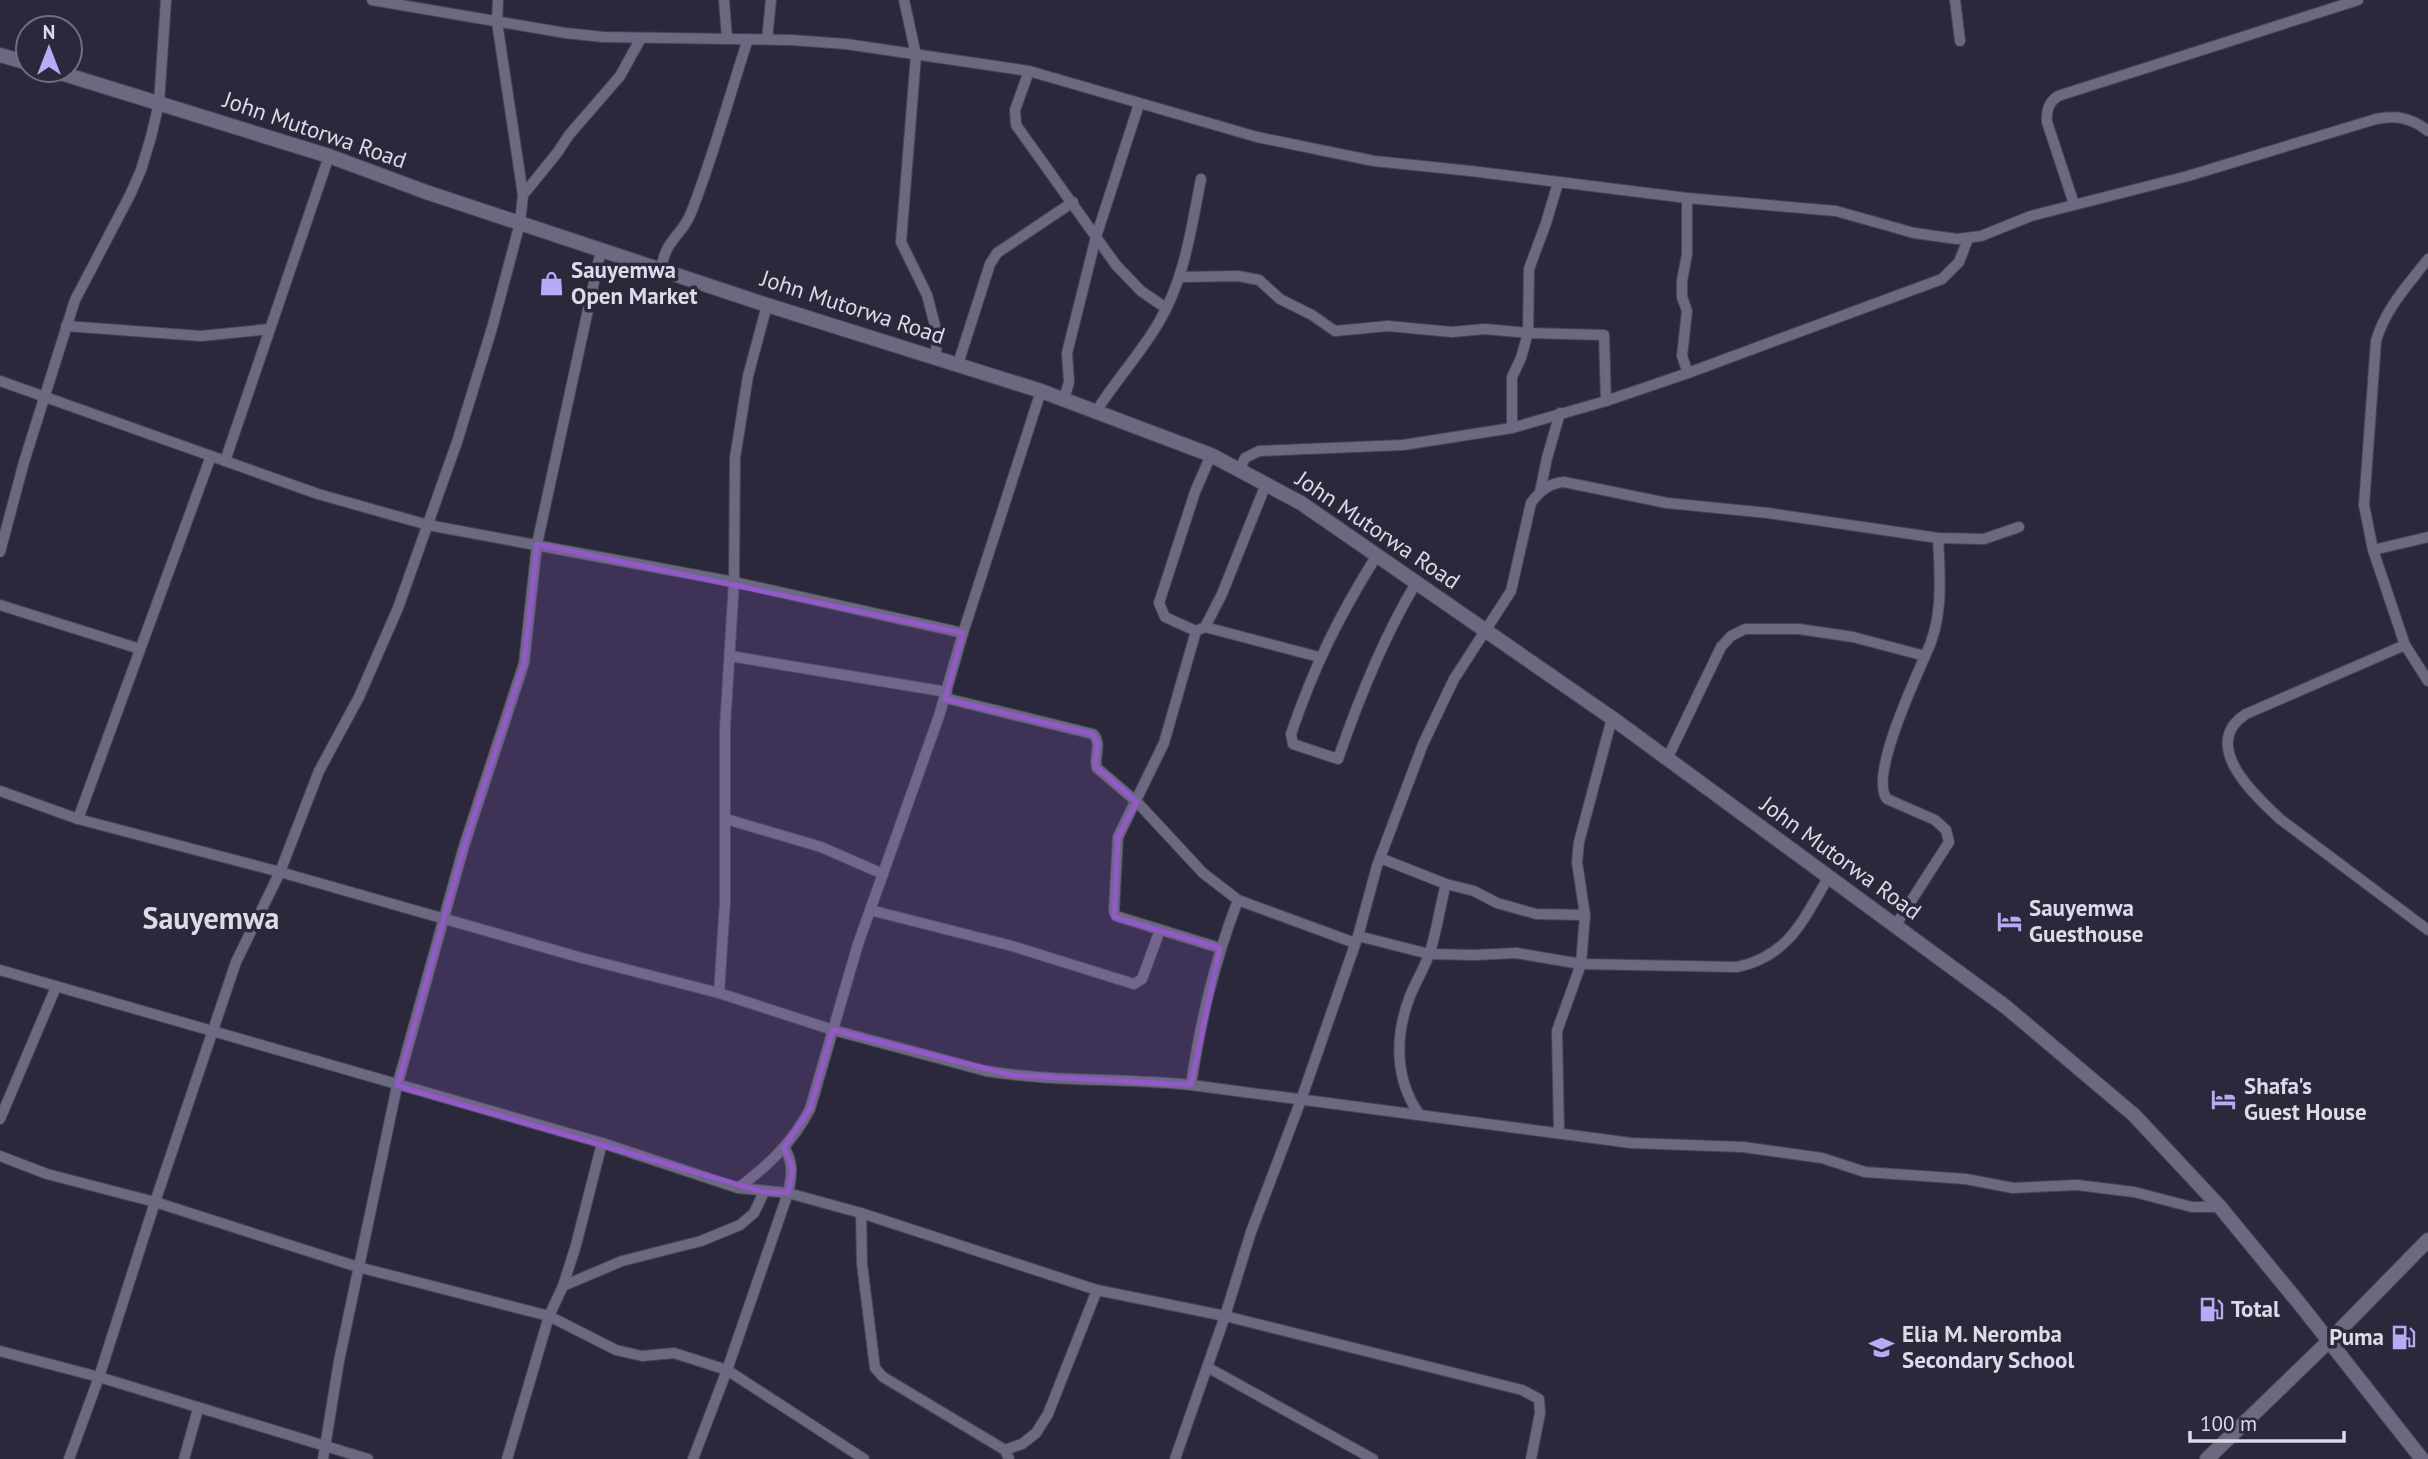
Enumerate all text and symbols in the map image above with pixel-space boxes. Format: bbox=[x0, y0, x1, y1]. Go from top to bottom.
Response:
north arrow bbox=[14, 14, 84, 84]
text: N bbox=[43, 20, 55, 44]
street label: John Mutorwa Road bbox=[219, 84, 411, 174]
place label: Sauyemwa Open Market bbox=[571, 255, 697, 310]
street label: John Mutorwa Road bbox=[757, 263, 949, 350]
shop icon: Sauyemwa Open Market bbox=[537, 269, 565, 297]
street label: John Mutorwa Road bbox=[1290, 463, 1466, 595]
street label: John Mutorwa Road bbox=[1754, 789, 1927, 926]
place label: Sauyemwa Guesthouse bbox=[2029, 893, 2143, 948]
district label: Sauyemwa bbox=[143, 898, 279, 937]
hotel icon: Sauyemwa Guesthouse bbox=[1995, 907, 2023, 935]
place label: Shafa's Guest House bbox=[2244, 1071, 2367, 1126]
hotel icon: Shafa's Guest House bbox=[2210, 1085, 2238, 1113]
place label: Total bbox=[2231, 1294, 2280, 1323]
fuel station icon: Total bbox=[2197, 1295, 2225, 1323]
place label: Elia M. Neromba Secondary School bbox=[1902, 1319, 2074, 1374]
place label: Puma bbox=[2329, 1322, 2384, 1351]
fuel station icon: Puma bbox=[2390, 1323, 2418, 1351]
school or university icon: Elia M. Neromba Secondary School bbox=[1868, 1333, 1896, 1361]
scale bar bbox=[2190, 1400, 2344, 1444]
text: 100 m bbox=[2200, 1410, 2257, 1437]

